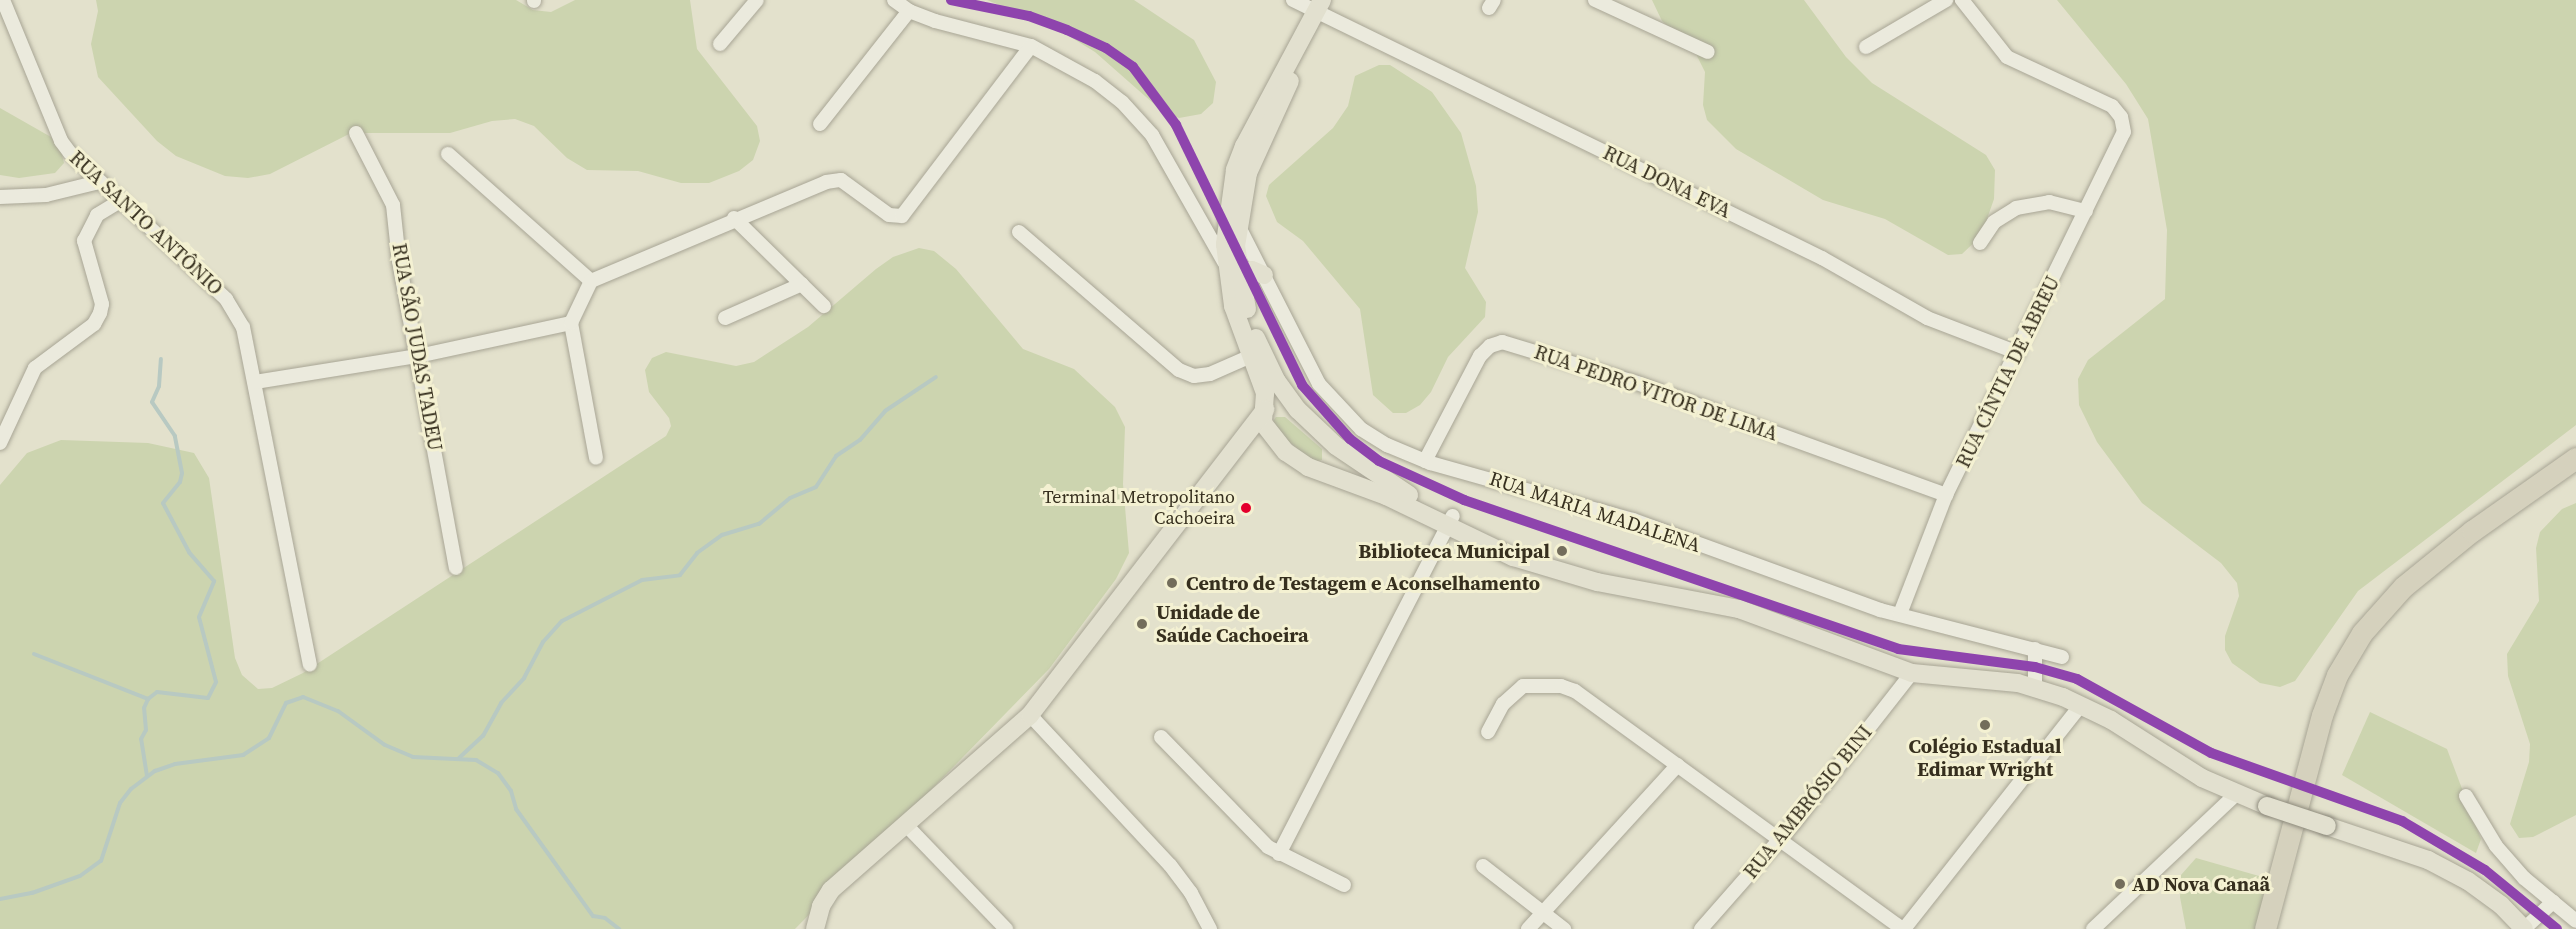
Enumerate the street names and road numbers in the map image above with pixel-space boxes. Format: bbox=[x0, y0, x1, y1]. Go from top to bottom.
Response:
street label: RUA DONA EVA bbox=[1599, 141, 1735, 223]
street label: RUA SANTO ANTÔNIO bbox=[64, 146, 228, 300]
street label: RUA SÃO JUDAS TADEU bbox=[387, 241, 447, 453]
street label: RUA CÍNTIA DE ABREU bbox=[1951, 272, 2065, 472]
street label: RUA PEDRO VITOR DE LIMA bbox=[1531, 340, 1781, 446]
street label: RUA MARIA MADALENA bbox=[1486, 466, 1704, 558]
street label: RUA AMBRÓSIO BINI bbox=[1739, 720, 1877, 884]

